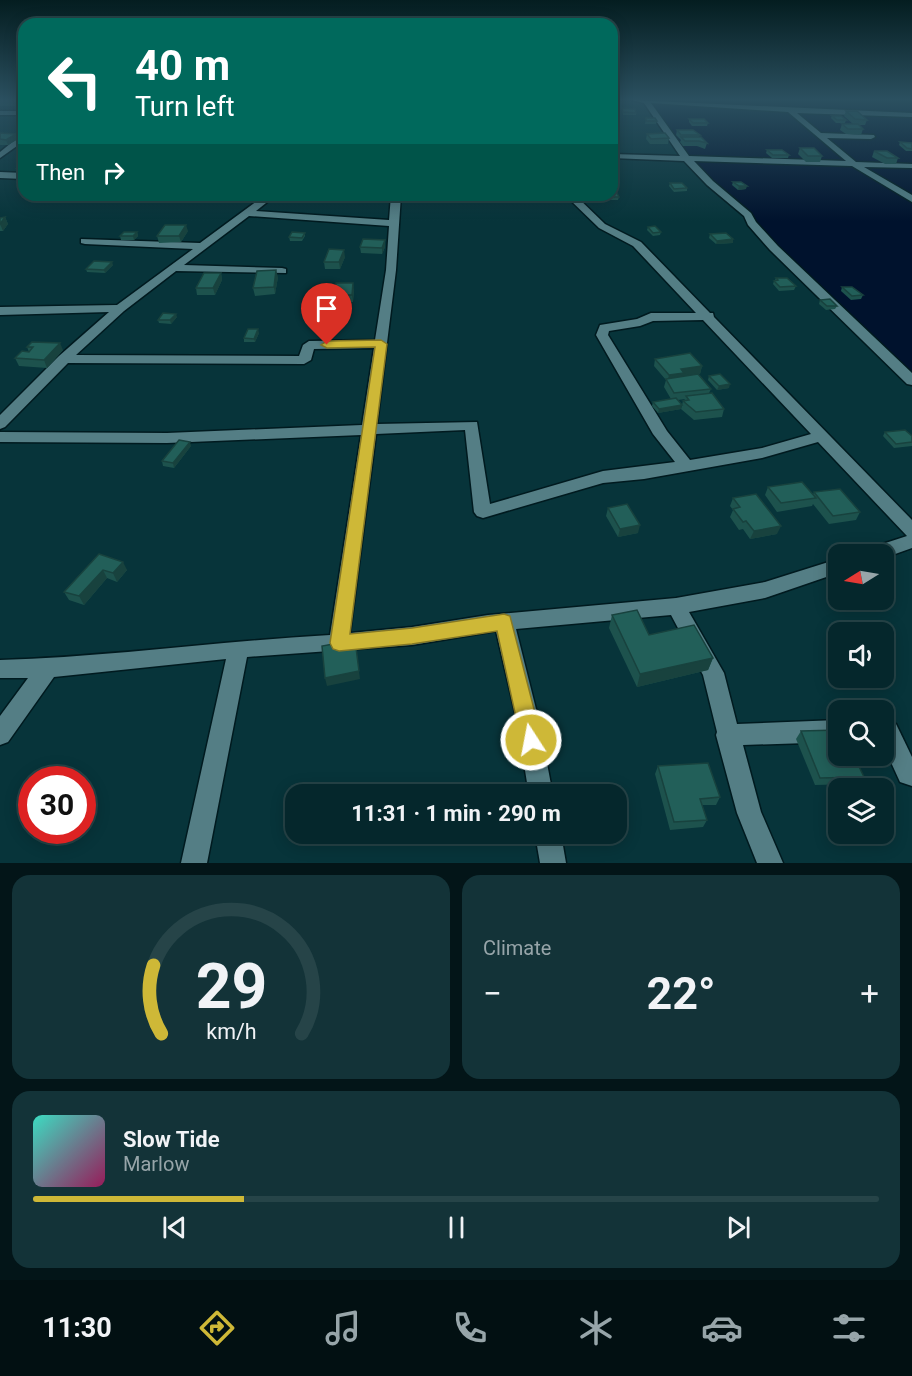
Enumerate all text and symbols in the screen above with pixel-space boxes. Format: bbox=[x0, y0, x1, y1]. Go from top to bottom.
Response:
text: 40 m bbox=[135, 41, 230, 90]
icon: left bbox=[36, 42, 114, 120]
text: Turn left bbox=[135, 91, 235, 123]
icon: right bbox=[97, 156, 130, 189]
text: Then bbox=[36, 160, 85, 185]
pin bbox=[301, 283, 352, 345]
icon: arrive bbox=[310, 292, 343, 325]
north arrow bbox=[828, 544, 894, 610]
map controls bbox=[828, 544, 894, 844]
button: sound bbox=[828, 622, 894, 688]
button: search bbox=[828, 700, 894, 766]
position arrow bbox=[499, 708, 563, 772]
speed limit sign: 30 bbox=[18, 766, 96, 844]
button: layers bbox=[828, 778, 894, 844]
text: 11:31 · 1 min · 290 m bbox=[351, 801, 561, 826]
text: Climate bbox=[483, 936, 551, 960]
text: 29 bbox=[195, 950, 267, 1023]
text: 22° bbox=[646, 967, 716, 1020]
text: − bbox=[483, 974, 502, 1013]
text: + bbox=[860, 974, 879, 1013]
text: km/h bbox=[206, 1019, 256, 1044]
text: Slow Tide bbox=[123, 1127, 220, 1152]
text: Marlow bbox=[123, 1152, 189, 1176]
icon: previous bbox=[158, 1211, 191, 1244]
icon: pause bbox=[440, 1211, 473, 1244]
icon: next bbox=[722, 1211, 755, 1244]
icon: directions bbox=[196, 1307, 238, 1349]
icon: music bbox=[322, 1307, 364, 1349]
icon: phone bbox=[449, 1307, 491, 1349]
icon: climate bbox=[575, 1307, 617, 1349]
icon: car bbox=[701, 1307, 743, 1349]
icon: filters bbox=[828, 1307, 870, 1349]
text: 11:30 bbox=[42, 1312, 112, 1344]

